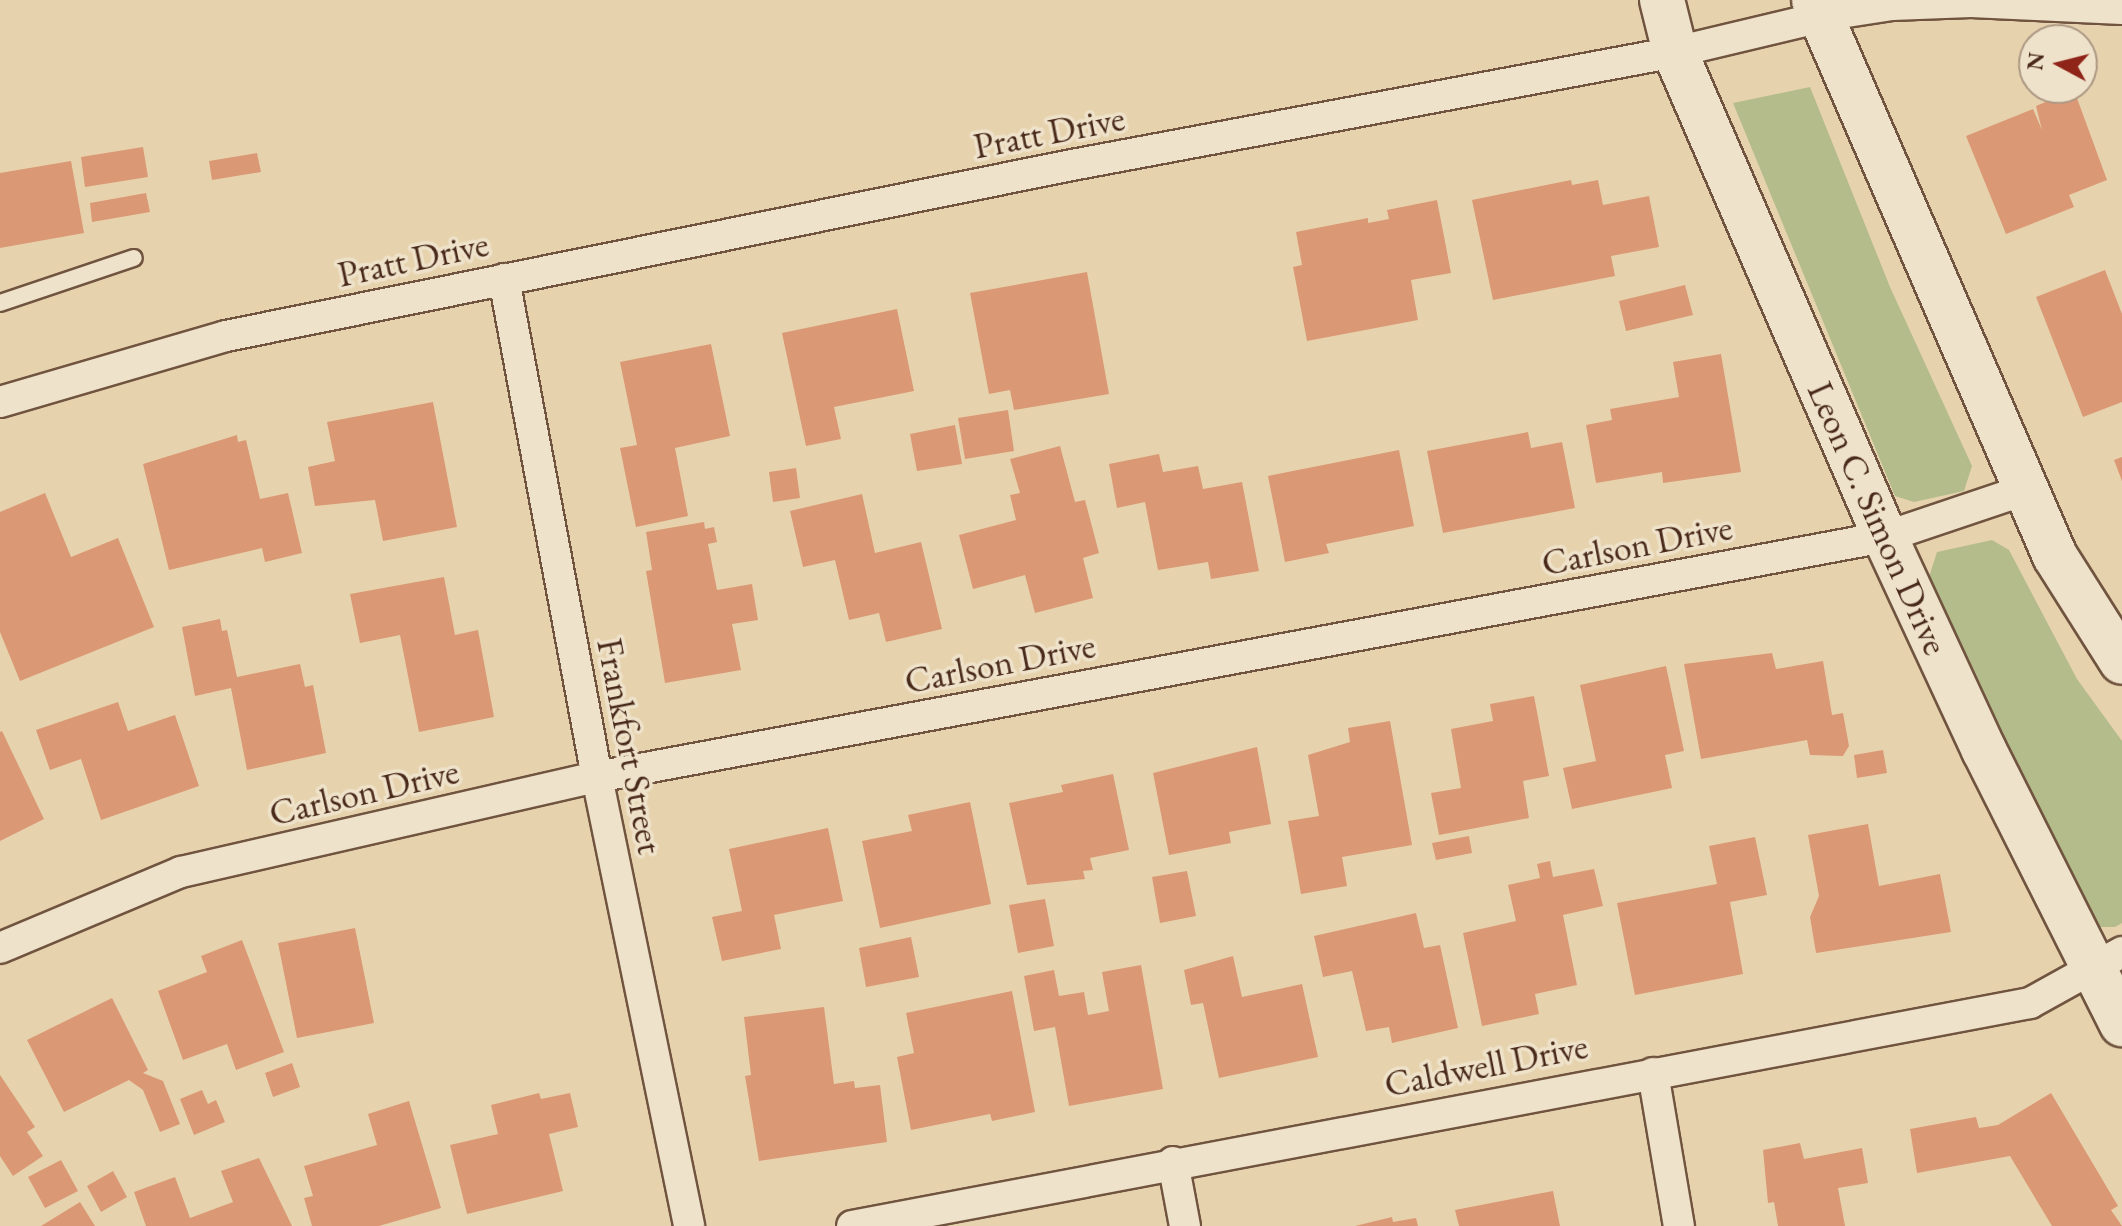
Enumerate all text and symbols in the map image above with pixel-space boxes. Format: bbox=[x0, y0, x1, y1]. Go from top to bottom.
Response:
north arrow bbox=[2018, 24, 2098, 104]
text: N bbox=[2020, 51, 2051, 72]
street label: Pratt Drive bbox=[970, 96, 1128, 168]
street label: Pratt Drive bbox=[334, 222, 492, 296]
street label: Leon C. Simon Drive bbox=[1798, 375, 1958, 661]
street label: Carlson Drive bbox=[1538, 505, 1736, 585]
street label: Carlson Drive bbox=[901, 623, 1099, 703]
street label: Frankfort Street bbox=[588, 635, 672, 857]
street label: Carlson Drive bbox=[265, 749, 463, 835]
street label: Caldwell Drive bbox=[1381, 1024, 1591, 1106]

